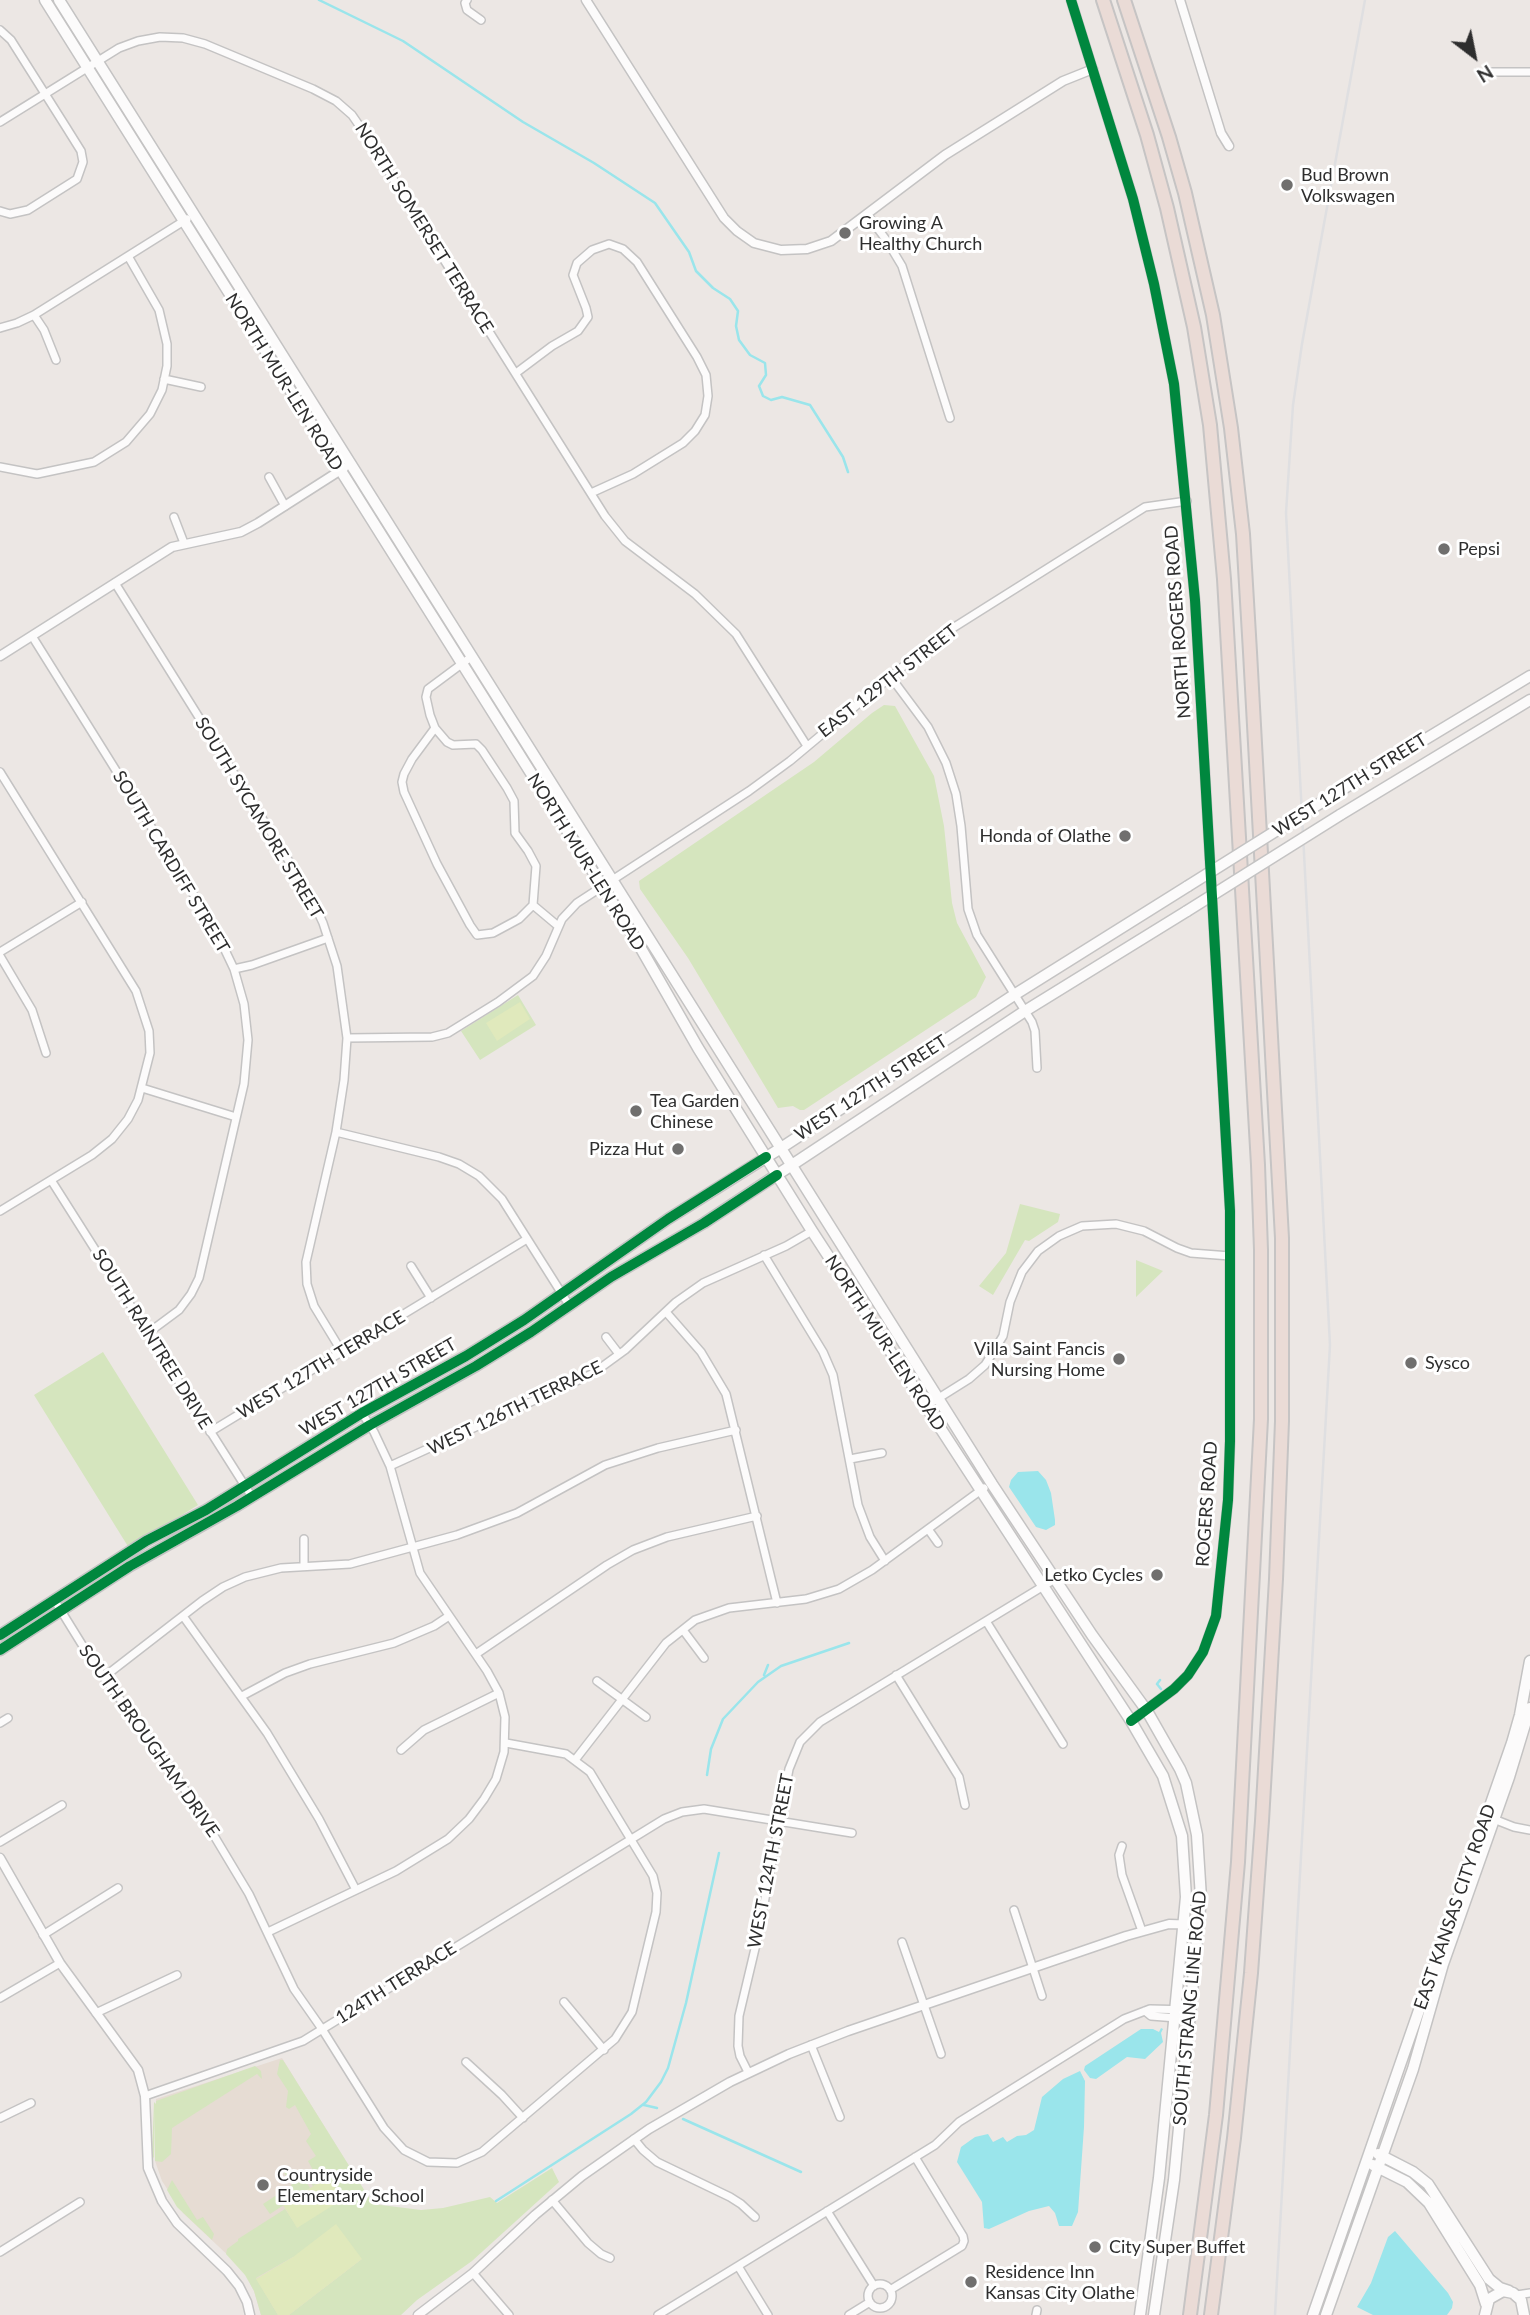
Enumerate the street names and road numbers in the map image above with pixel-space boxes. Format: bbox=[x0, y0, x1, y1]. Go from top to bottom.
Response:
street label: NORTH SOMERSET TERRACE bbox=[350, 119, 498, 337]
street label: NORTH MUR-LEN ROAD bbox=[221, 289, 347, 475]
street label: NORTH ROGERS ROAD bbox=[1160, 525, 1196, 719]
street label: EAST 129TH STREET bbox=[814, 620, 962, 742]
street label: SOUTH SYCAMORE STREET bbox=[190, 713, 328, 923]
street label: WEST 127TH STREET bbox=[1269, 729, 1431, 841]
street label: SOUTH CARDIFF STREET bbox=[108, 767, 234, 957]
street label: NORTH MUR-LEN ROAD bbox=[523, 769, 649, 955]
street label: WEST 127TH STREET bbox=[791, 1031, 951, 1145]
street label: SOUTH RAINTREE DRIVE bbox=[88, 1245, 216, 1433]
street label: NORTH MUR-LEN ROAD bbox=[820, 1251, 950, 1435]
street label: WEST 127TH TERRACE bbox=[233, 1306, 409, 1424]
street label: WEST 127TH STREET bbox=[296, 1333, 460, 1441]
street label: WEST 126TH TERRACE bbox=[424, 1356, 606, 1460]
street label: ROGERS ROAD bbox=[1192, 1440, 1222, 1568]
street label: SOUTH BROUGHAM DRIVE bbox=[74, 1641, 224, 1841]
street label: WEST 124TH STREET bbox=[743, 1772, 799, 1950]
street label: EAST KANSAS CITY ROAD bbox=[1410, 1801, 1500, 2013]
street label: SOUTH STRANG LINE ROAD bbox=[1169, 1890, 1211, 2126]
street label: 124TH TERRACE bbox=[332, 1937, 460, 2029]

